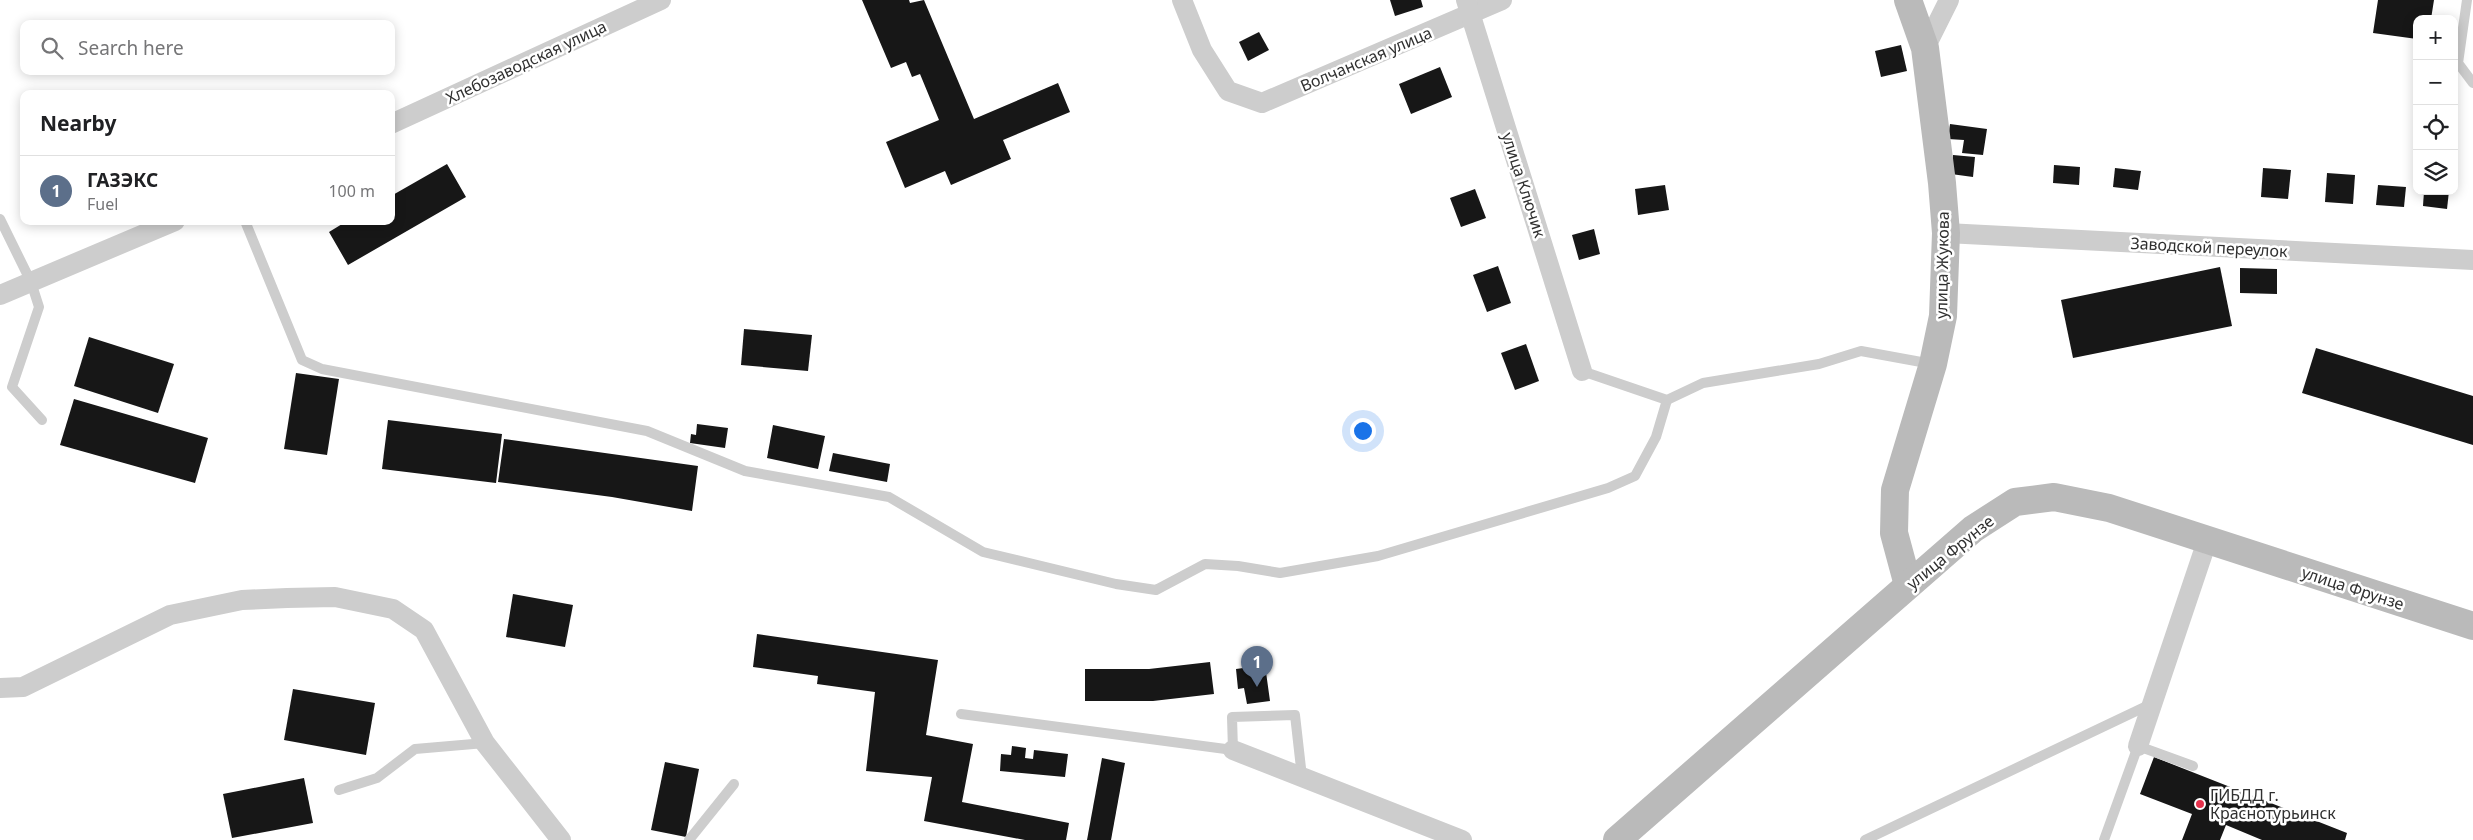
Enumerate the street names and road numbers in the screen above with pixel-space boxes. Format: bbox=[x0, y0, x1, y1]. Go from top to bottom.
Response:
street label: Хлебозаводская улица bbox=[442, 15, 610, 109]
street label: Волчанская улица bbox=[1297, 21, 1435, 97]
street label: улица Ключик bbox=[1497, 130, 1552, 241]
street label: улица Жукова bbox=[1930, 211, 1954, 319]
street label: Заводской переулок bbox=[2130, 232, 2289, 262]
street label: улица Фрунзе bbox=[1902, 510, 1998, 594]
street label: улица Фрунзе bbox=[2299, 561, 2407, 615]

